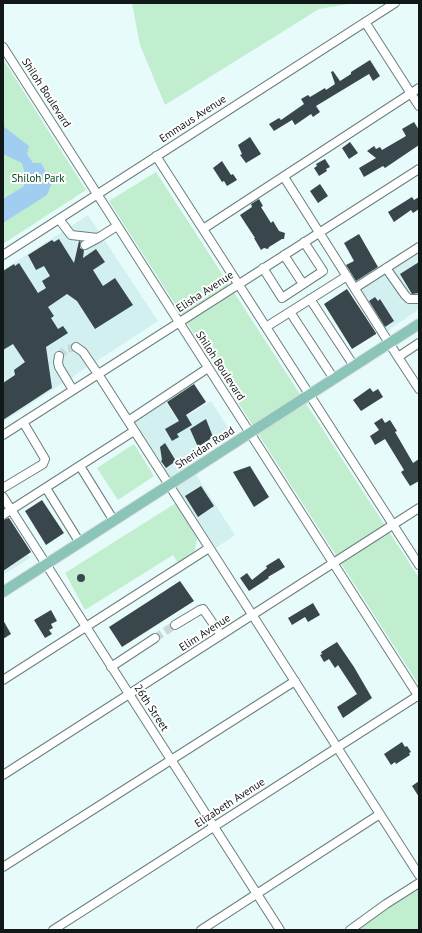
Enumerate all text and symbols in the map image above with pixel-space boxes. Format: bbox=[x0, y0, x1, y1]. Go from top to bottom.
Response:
street label: Shiloh Boulevard bbox=[19, 56, 73, 130]
street label: Emmaus Avenue bbox=[157, 92, 229, 146]
park label: Shiloh Park bbox=[11, 172, 65, 186]
street label: Elisha Avenue bbox=[174, 269, 236, 315]
street label: Shiloh Boulevard bbox=[193, 329, 247, 403]
street label: Sheridan Road bbox=[173, 424, 237, 472]
street label: Elim Avenue bbox=[177, 612, 233, 654]
street label: 26th Street bbox=[131, 682, 171, 734]
street label: Elizabeth Avenue bbox=[192, 775, 268, 831]

